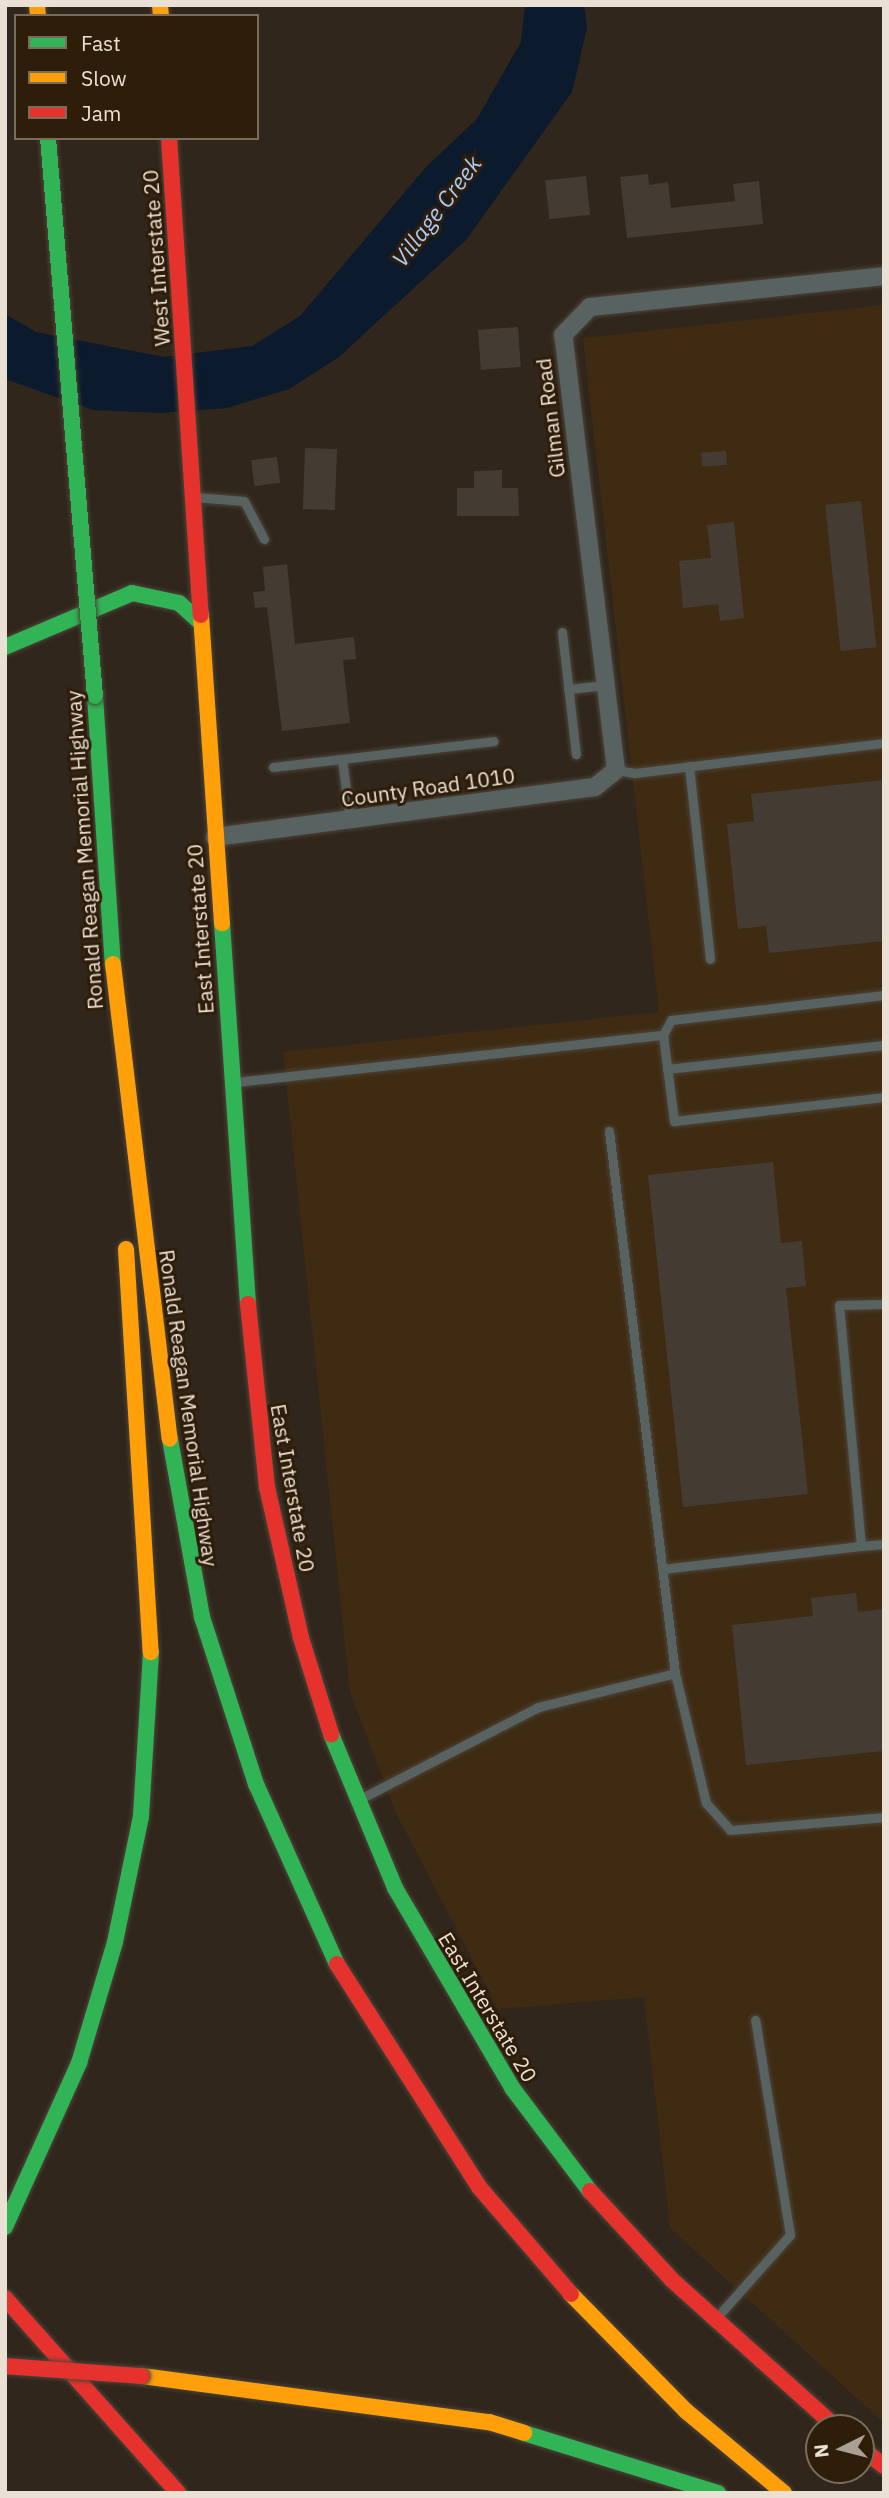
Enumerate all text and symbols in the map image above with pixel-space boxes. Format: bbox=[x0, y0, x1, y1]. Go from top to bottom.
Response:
legend bbox=[14, 14, 259, 140]
text: Fast bbox=[81, 29, 121, 57]
text: Slow bbox=[81, 64, 127, 92]
text: Jam bbox=[81, 99, 121, 127]
water label: Village Creek bbox=[385, 150, 487, 272]
street label: West Interstate 20 bbox=[137, 169, 175, 347]
street label: Gilman Road bbox=[530, 357, 570, 479]
street label: Ronald Reagan Memorial Highway bbox=[60, 690, 108, 1010]
street label: County Road 1010 bbox=[340, 762, 516, 812]
street label: East Interstate 20 bbox=[181, 843, 219, 1015]
street label: Ronald Reagan Memorial Highway bbox=[154, 1248, 224, 1568]
street label: East Interstate 20 bbox=[266, 1402, 320, 1574]
street label: East Interstate 20 bbox=[433, 1928, 543, 2086]
north arrow bbox=[805, 2414, 875, 2484]
text: N bbox=[808, 2443, 834, 2459]

